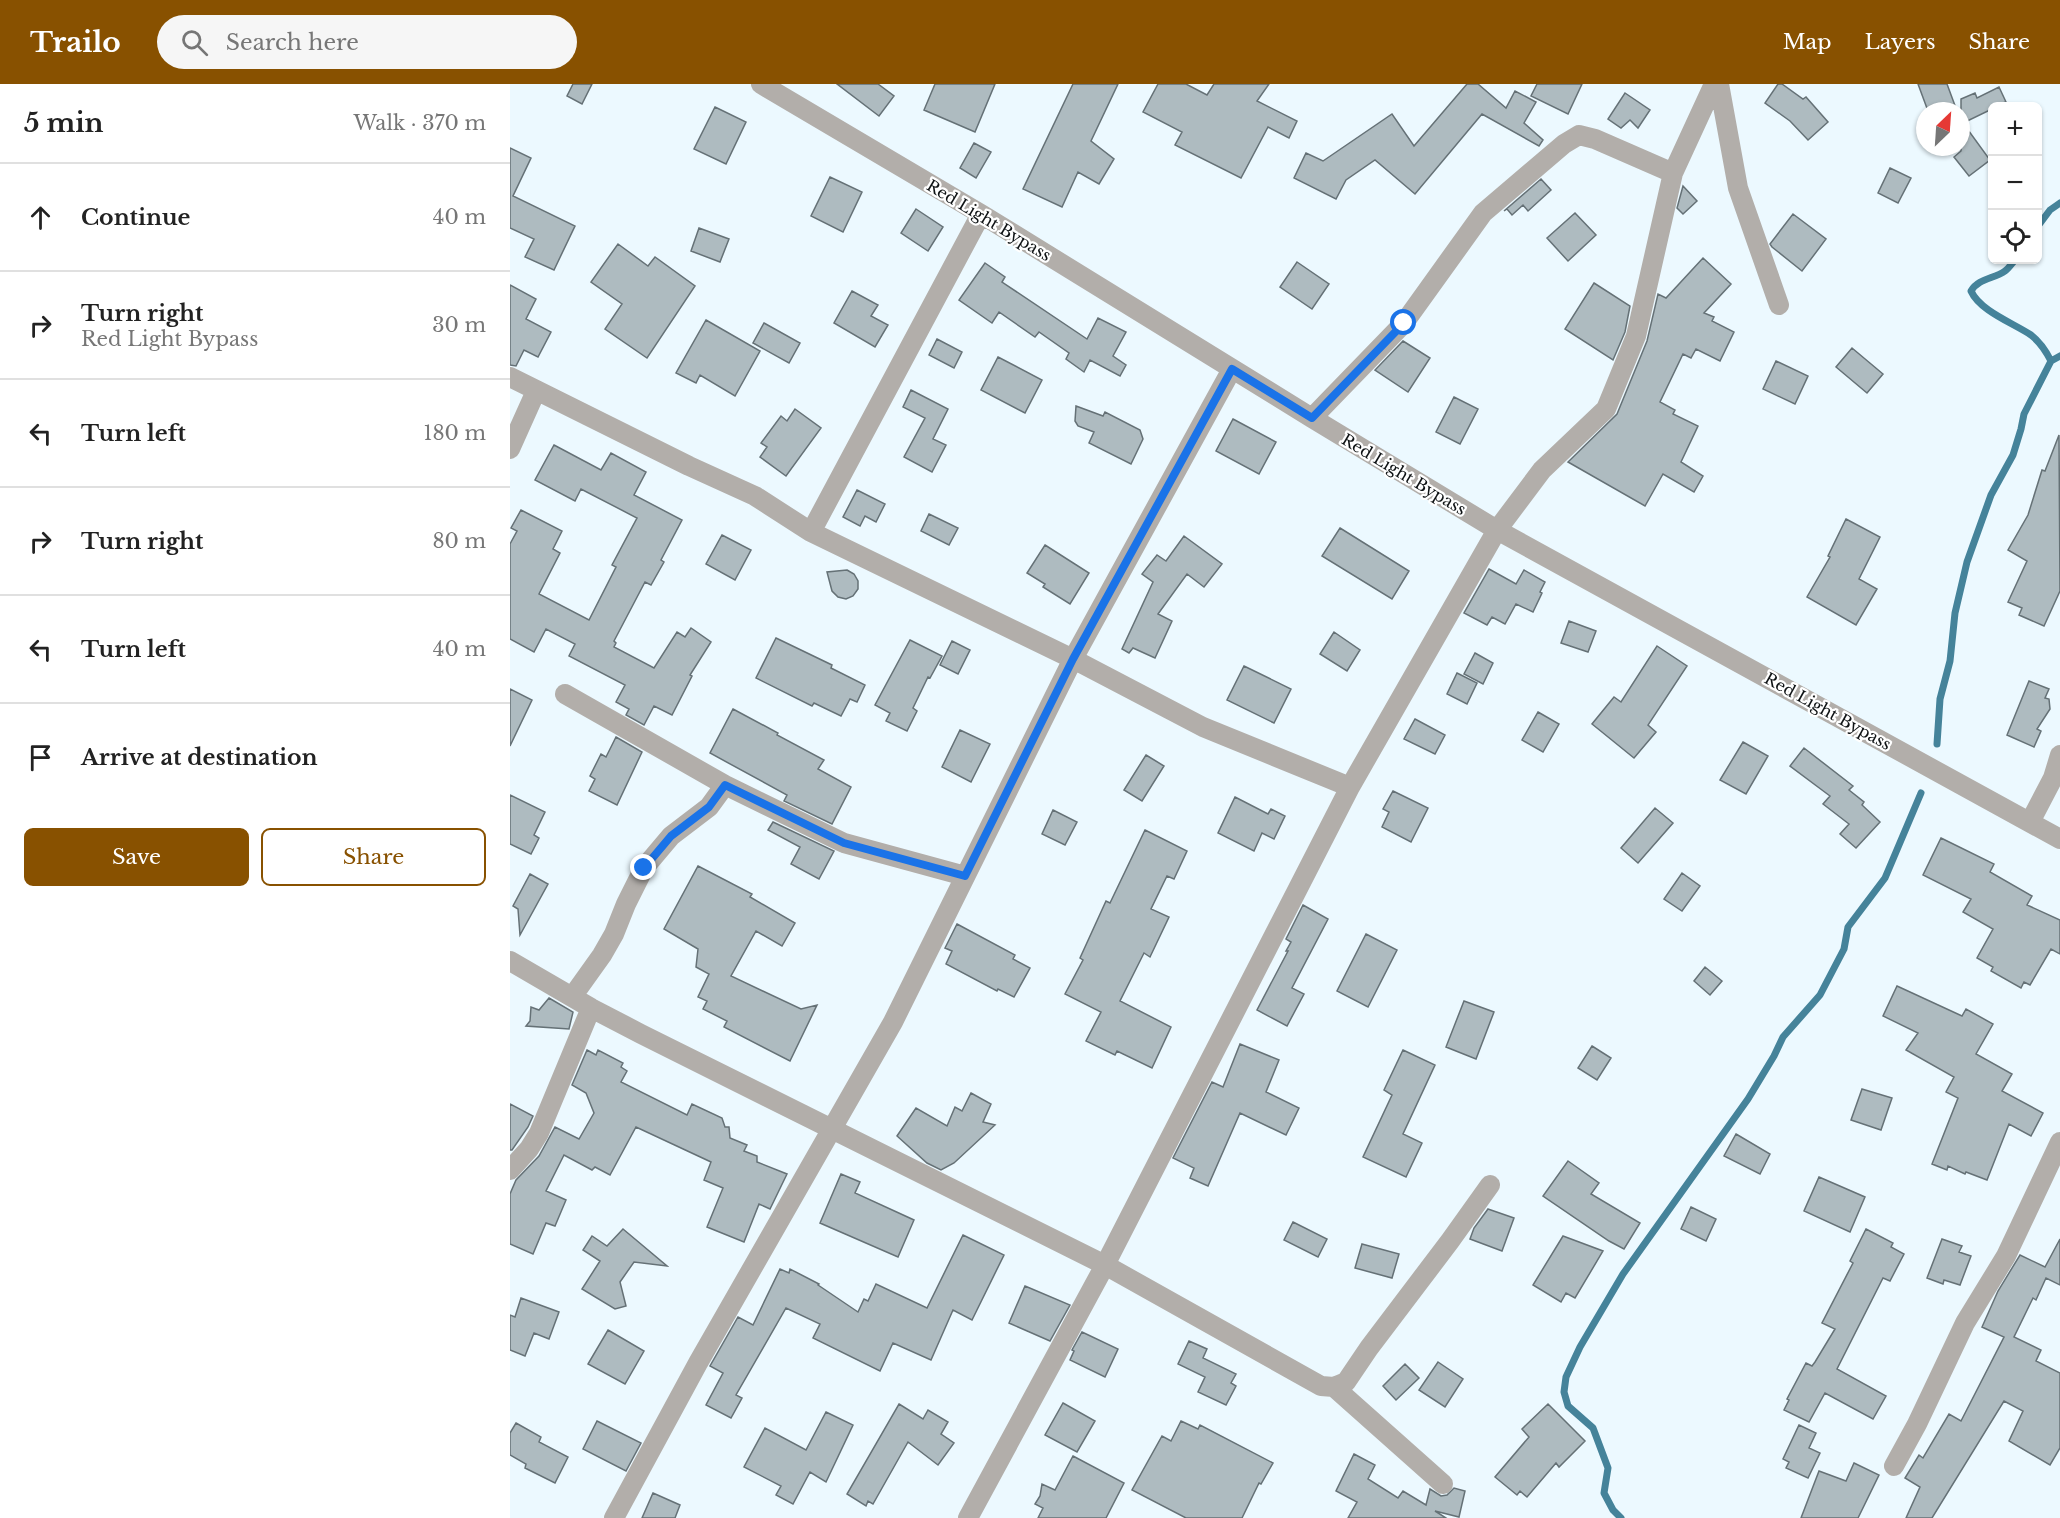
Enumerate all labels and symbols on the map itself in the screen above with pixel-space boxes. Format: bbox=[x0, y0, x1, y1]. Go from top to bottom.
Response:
north arrow bbox=[1916, 102, 1970, 156]
street label: Red Light Bypass bbox=[923, 175, 1055, 265]
route start bbox=[1390, 309, 1416, 335]
street label: Red Light Bypass bbox=[1338, 429, 1470, 519]
street label: Red Light Bypass bbox=[1761, 668, 1895, 754]
route end bbox=[630, 854, 656, 880]

